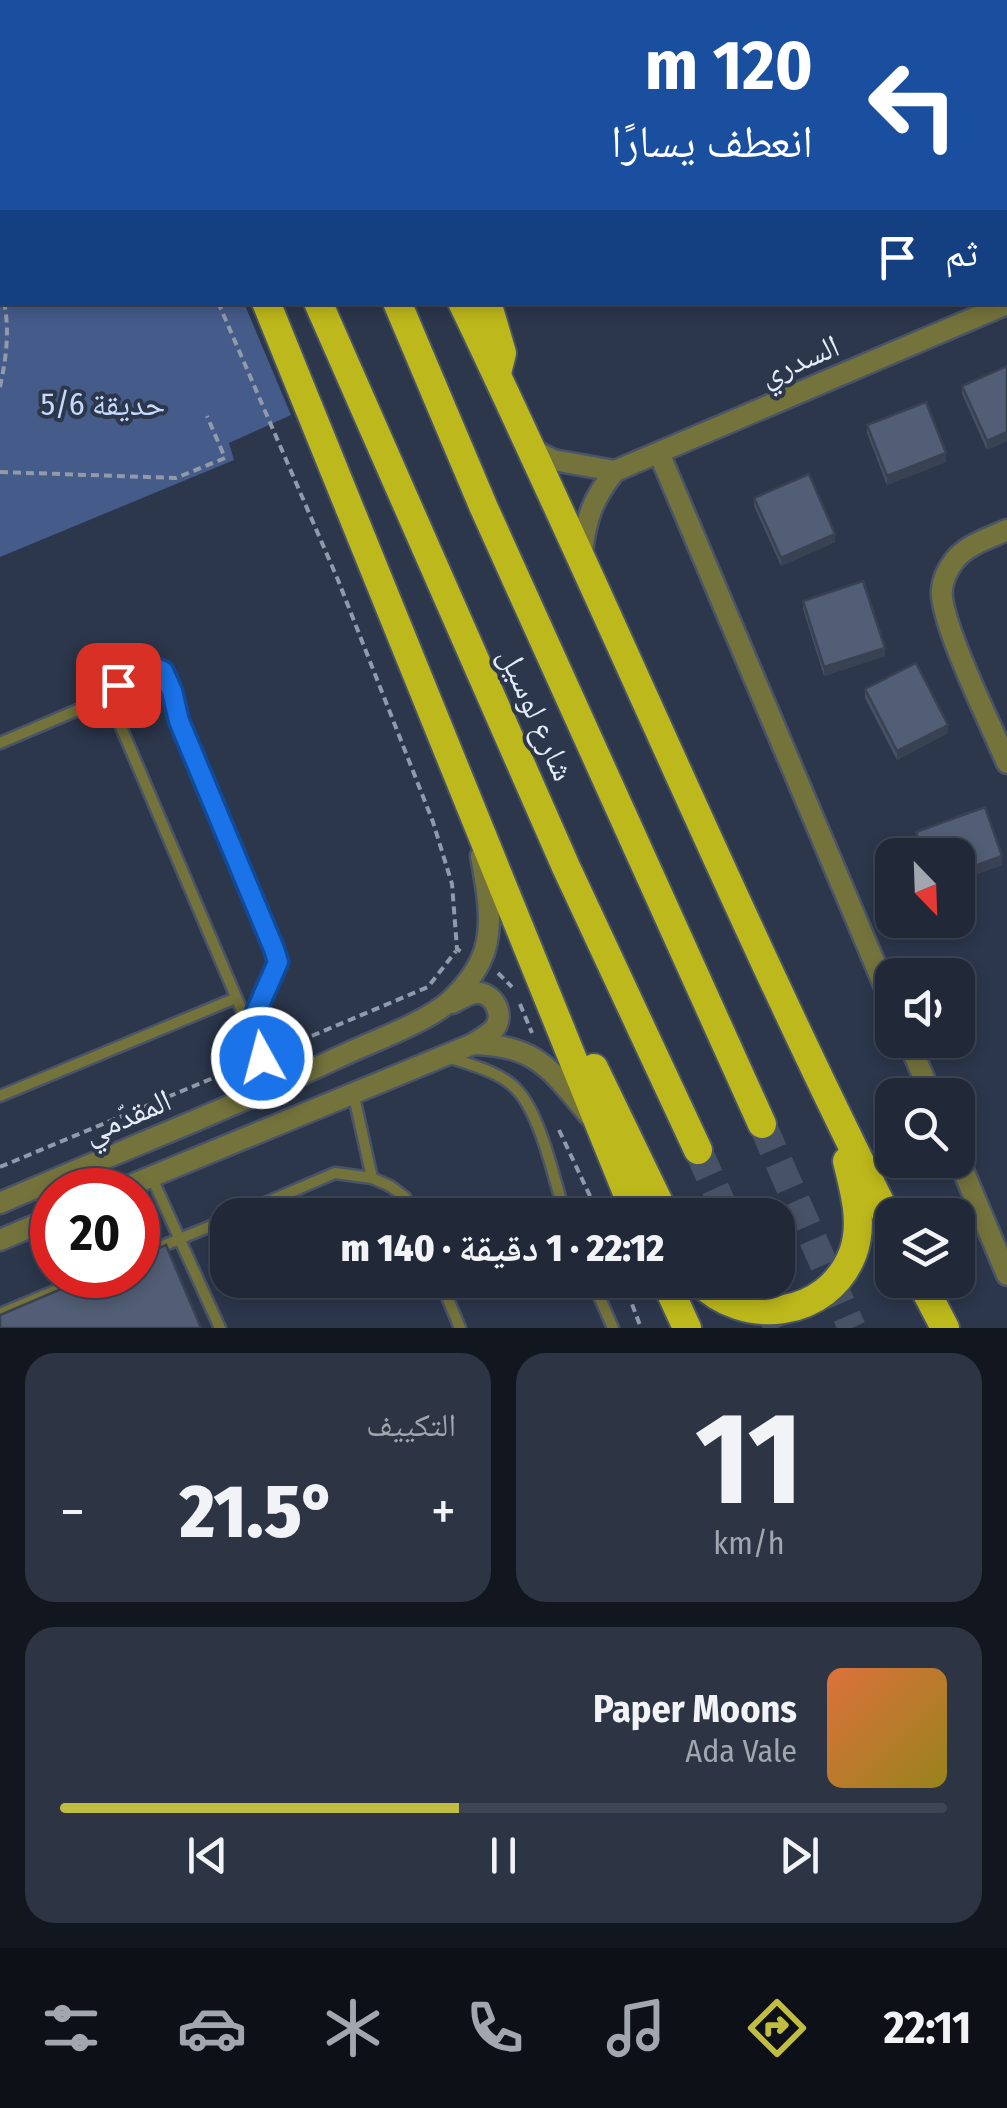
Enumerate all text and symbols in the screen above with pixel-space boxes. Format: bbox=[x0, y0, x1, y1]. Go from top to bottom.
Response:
text: 120 m bbox=[645, 24, 813, 108]
icon: left bbox=[848, 40, 978, 170]
text: انعطف يسارًا bbox=[611, 115, 813, 169]
icon: arrive bbox=[870, 230, 925, 285]
text: ثم bbox=[945, 230, 978, 276]
street label: السدري bbox=[753, 326, 847, 399]
park label: حديقة 5/6 bbox=[41, 385, 165, 423]
street label: شارع لوسيل bbox=[490, 642, 583, 787]
pin bbox=[76, 643, 161, 728]
icon: arrive bbox=[91, 658, 146, 713]
north arrow bbox=[875, 838, 975, 938]
map controls bbox=[875, 838, 975, 1298]
button: sound bbox=[875, 958, 975, 1058]
position arrow bbox=[210, 1006, 314, 1110]
button: search bbox=[875, 1078, 975, 1178]
street label: المقدّمي bbox=[77, 1081, 179, 1157]
speed limit sign: 20 bbox=[30, 1168, 160, 1298]
button: layers bbox=[875, 1198, 975, 1298]
text: 22:12 · 1 دقيقة · 140 m bbox=[341, 1225, 664, 1271]
text: 11 bbox=[695, 1381, 803, 1537]
text: التكييف bbox=[366, 1406, 456, 1444]
text: 21.5° bbox=[180, 1467, 336, 1557]
text: − bbox=[60, 1479, 85, 1545]
text: + bbox=[431, 1479, 456, 1545]
text: km/h bbox=[713, 1524, 785, 1562]
text: Paper Moons bbox=[593, 1686, 797, 1732]
text: Ada Vale bbox=[685, 1732, 797, 1770]
icon: previous bbox=[180, 1828, 235, 1883]
icon: pause bbox=[476, 1828, 531, 1883]
icon: next bbox=[772, 1828, 827, 1883]
icon: filters bbox=[36, 1993, 106, 2063]
icon: car bbox=[177, 1993, 247, 2063]
icon: climate bbox=[318, 1993, 388, 2063]
icon: phone bbox=[460, 1993, 530, 2063]
icon: music bbox=[601, 1993, 671, 2063]
icon: directions bbox=[742, 1993, 812, 2063]
text: 22:11 bbox=[884, 2001, 971, 2055]

